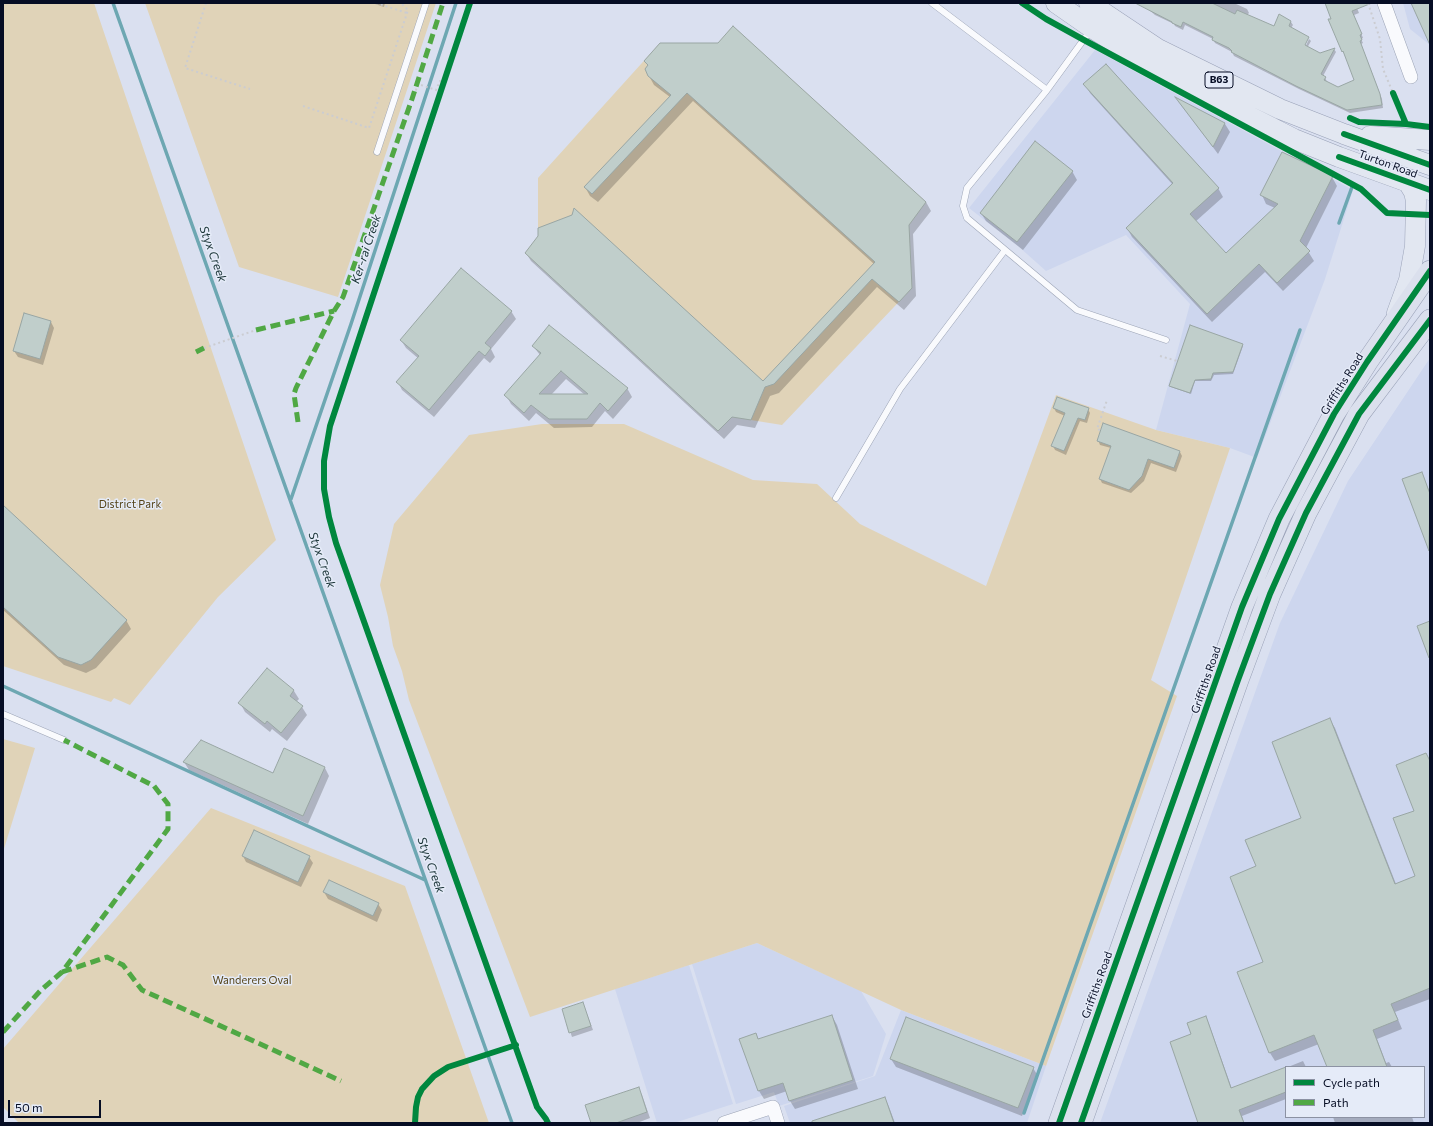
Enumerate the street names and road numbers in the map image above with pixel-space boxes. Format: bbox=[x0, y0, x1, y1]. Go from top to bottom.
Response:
road number: B63 bbox=[1205, 72, 1233, 88]
street label: Turton Road bbox=[1357, 147, 1419, 181]
street label: Griffiths Road bbox=[1318, 351, 1366, 417]
street label: Griffiths Road bbox=[1188, 645, 1224, 715]
street label: Griffiths Road bbox=[1079, 950, 1115, 1020]

